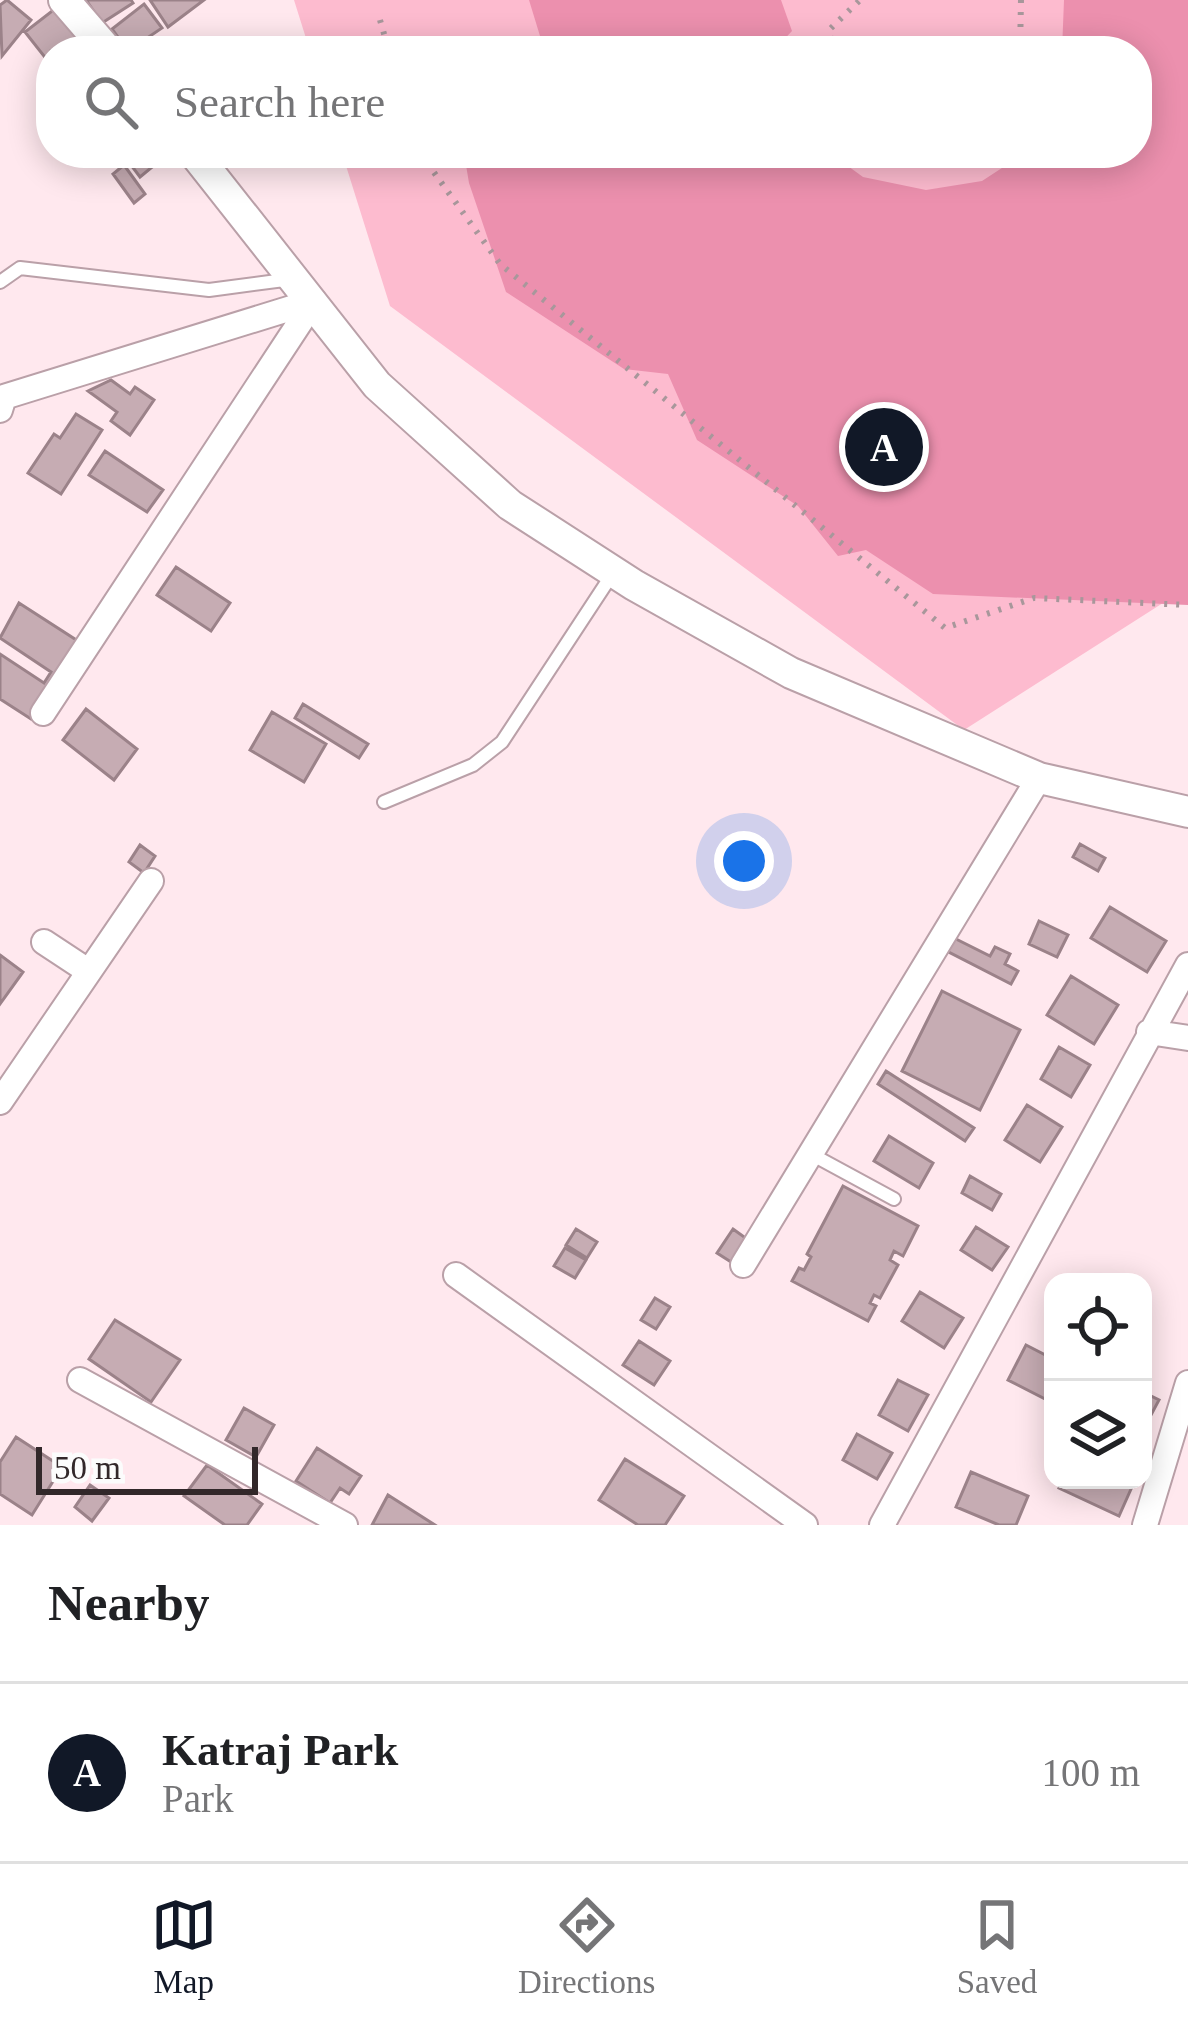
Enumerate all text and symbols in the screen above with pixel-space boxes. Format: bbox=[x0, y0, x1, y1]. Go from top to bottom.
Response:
search box bbox=[36, 36, 1152, 168]
icon: search bbox=[78, 69, 144, 135]
text: Search here bbox=[174, 77, 385, 127]
pin: A bbox=[845, 402, 923, 492]
your location bbox=[714, 831, 774, 891]
map controls bbox=[1044, 1273, 1152, 1489]
button: locate bbox=[1044, 1273, 1152, 1381]
button: layers bbox=[1044, 1381, 1152, 1489]
scale bar bbox=[36, 1441, 258, 1494]
text: 50 m bbox=[54, 1450, 121, 1486]
text: Nearby bbox=[48, 1575, 209, 1631]
text: Katraj Park bbox=[162, 1725, 398, 1775]
text: A bbox=[73, 1751, 101, 1794]
text: 100 m bbox=[1041, 1751, 1140, 1794]
text: Park bbox=[162, 1777, 234, 1820]
tab: Map bbox=[151, 1892, 217, 2001]
tab: Directions bbox=[518, 1892, 655, 2001]
tab: Saved bbox=[957, 1892, 1037, 2001]

